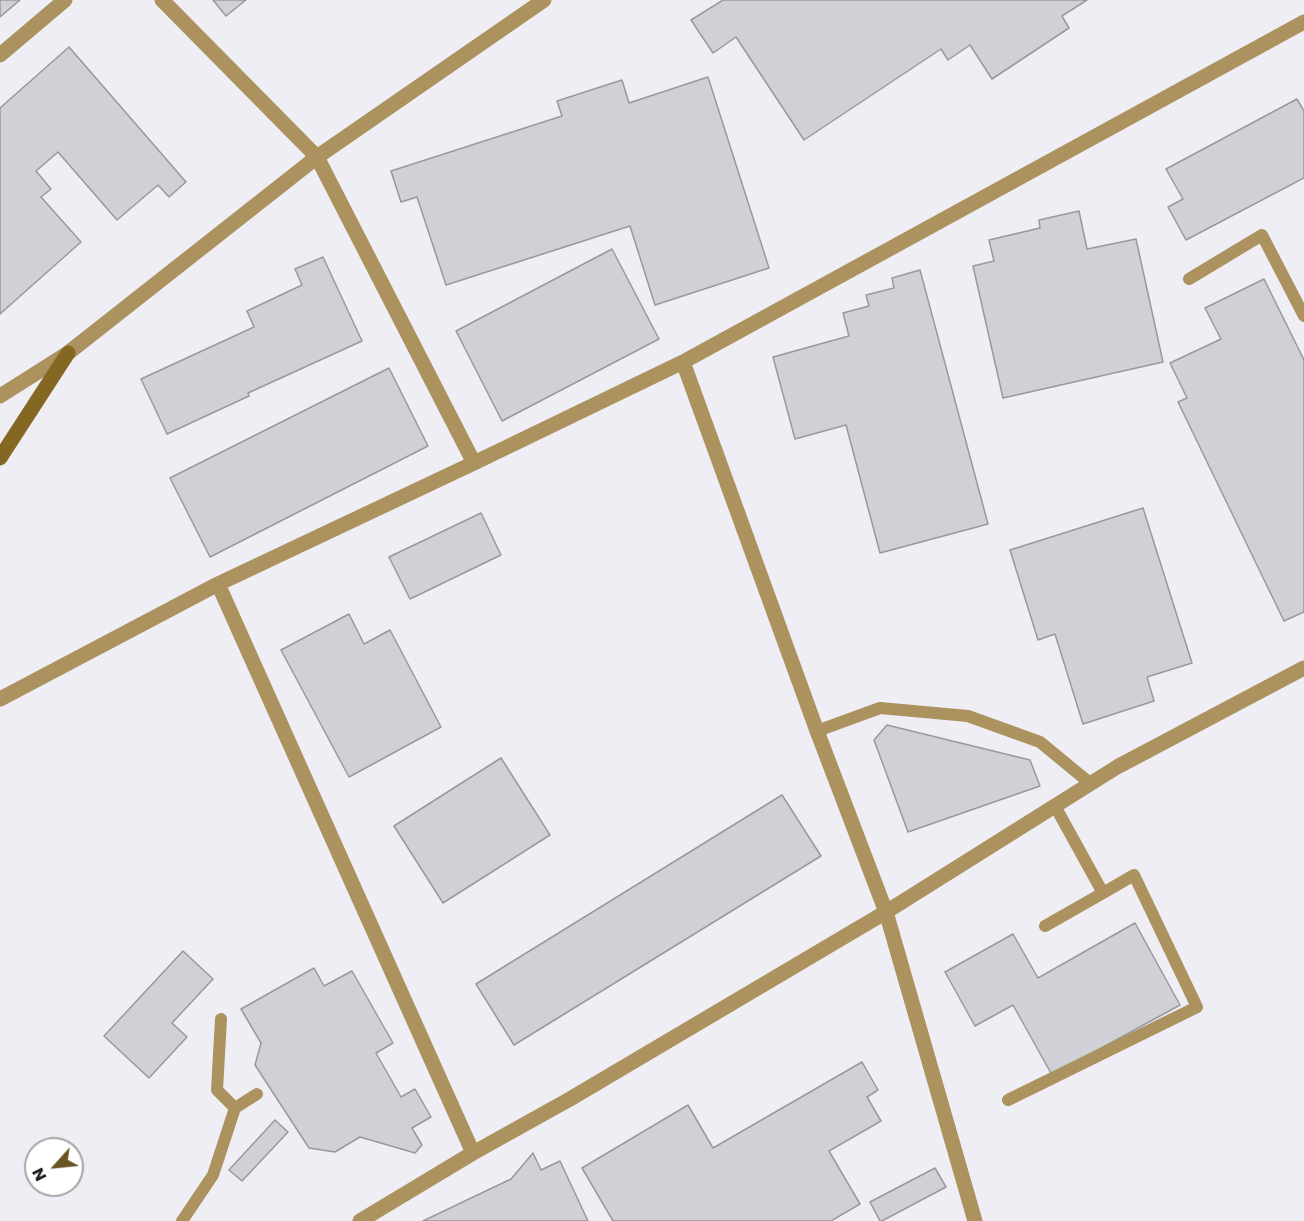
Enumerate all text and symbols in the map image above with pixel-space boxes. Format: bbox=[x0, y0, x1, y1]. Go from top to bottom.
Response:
north arrow bbox=[24, 1137, 84, 1197]
text: N bbox=[26, 1164, 52, 1185]

